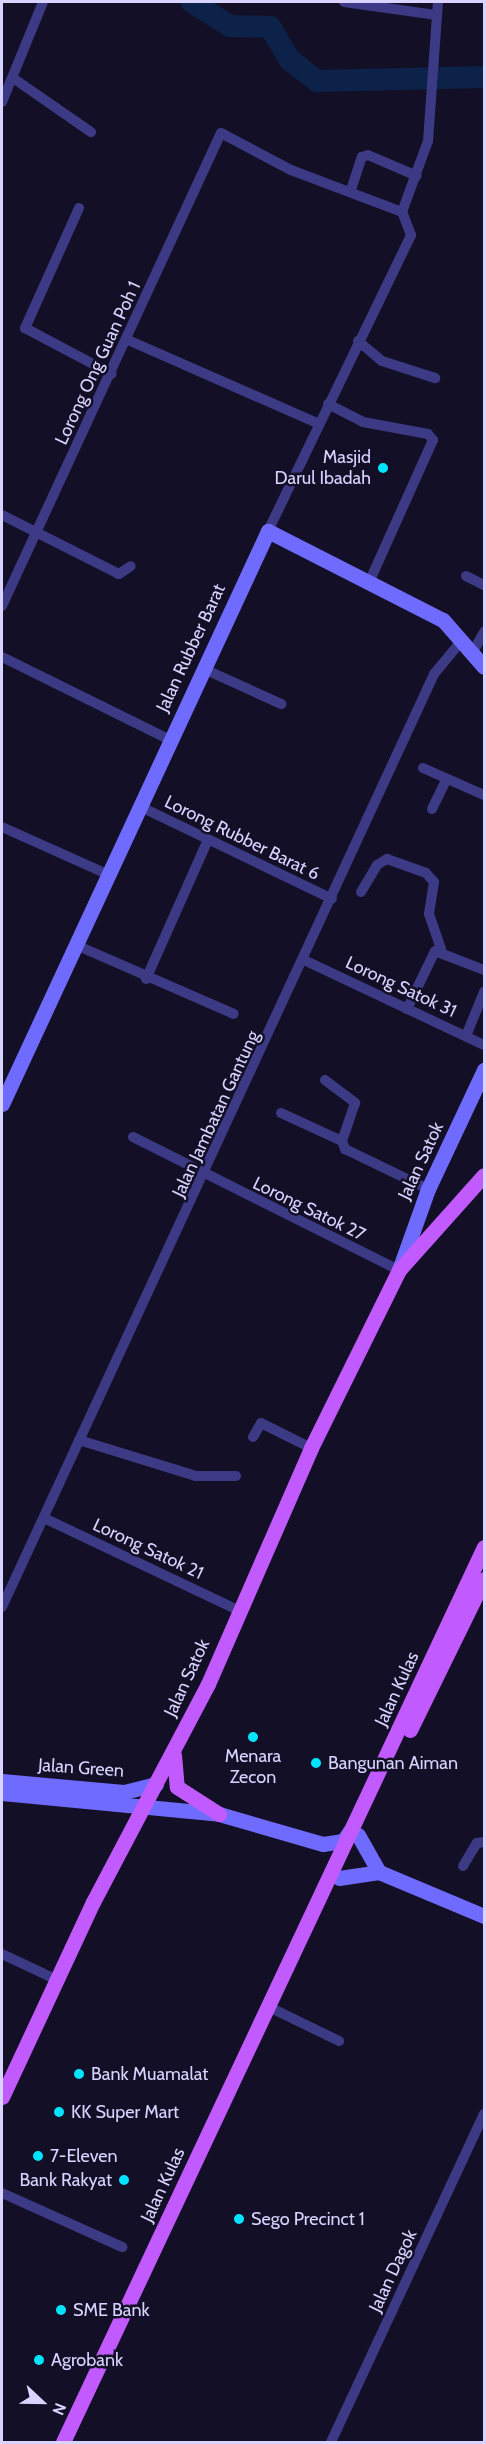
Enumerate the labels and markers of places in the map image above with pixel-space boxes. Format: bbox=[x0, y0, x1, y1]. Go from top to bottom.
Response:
place label: Masjid Darul Ibadah bbox=[275, 447, 371, 490]
marker: Masjid Darul Ibadah bbox=[376, 461, 390, 475]
marker: Menara Zecon bbox=[246, 1730, 260, 1744]
place label: Menara Zecon bbox=[225, 1746, 281, 1788]
place label: Bangunan Aiman bbox=[328, 1752, 458, 1774]
marker: Bangunan Aiman bbox=[309, 1756, 323, 1770]
place label: Bank Muamalat bbox=[91, 2063, 208, 2085]
marker: Bank Muamalat bbox=[72, 2067, 86, 2081]
place label: KK Super Mart bbox=[71, 2101, 179, 2123]
marker: KK Super Mart bbox=[52, 2105, 66, 2119]
place label: 7-Eleven bbox=[50, 2145, 118, 2167]
marker: 7-Eleven bbox=[31, 2149, 45, 2163]
place label: Bank Rakyat bbox=[19, 2169, 112, 2191]
marker: Bank Rakyat bbox=[117, 2173, 131, 2187]
place label: Sego Precinct 1 bbox=[251, 2208, 365, 2230]
marker: Sego Precinct 1 bbox=[232, 2212, 246, 2226]
place label: SME Bank bbox=[73, 2299, 150, 2321]
marker: SME Bank bbox=[54, 2303, 68, 2317]
place label: Agrobank bbox=[51, 2349, 123, 2371]
marker: Agrobank bbox=[32, 2353, 46, 2367]

